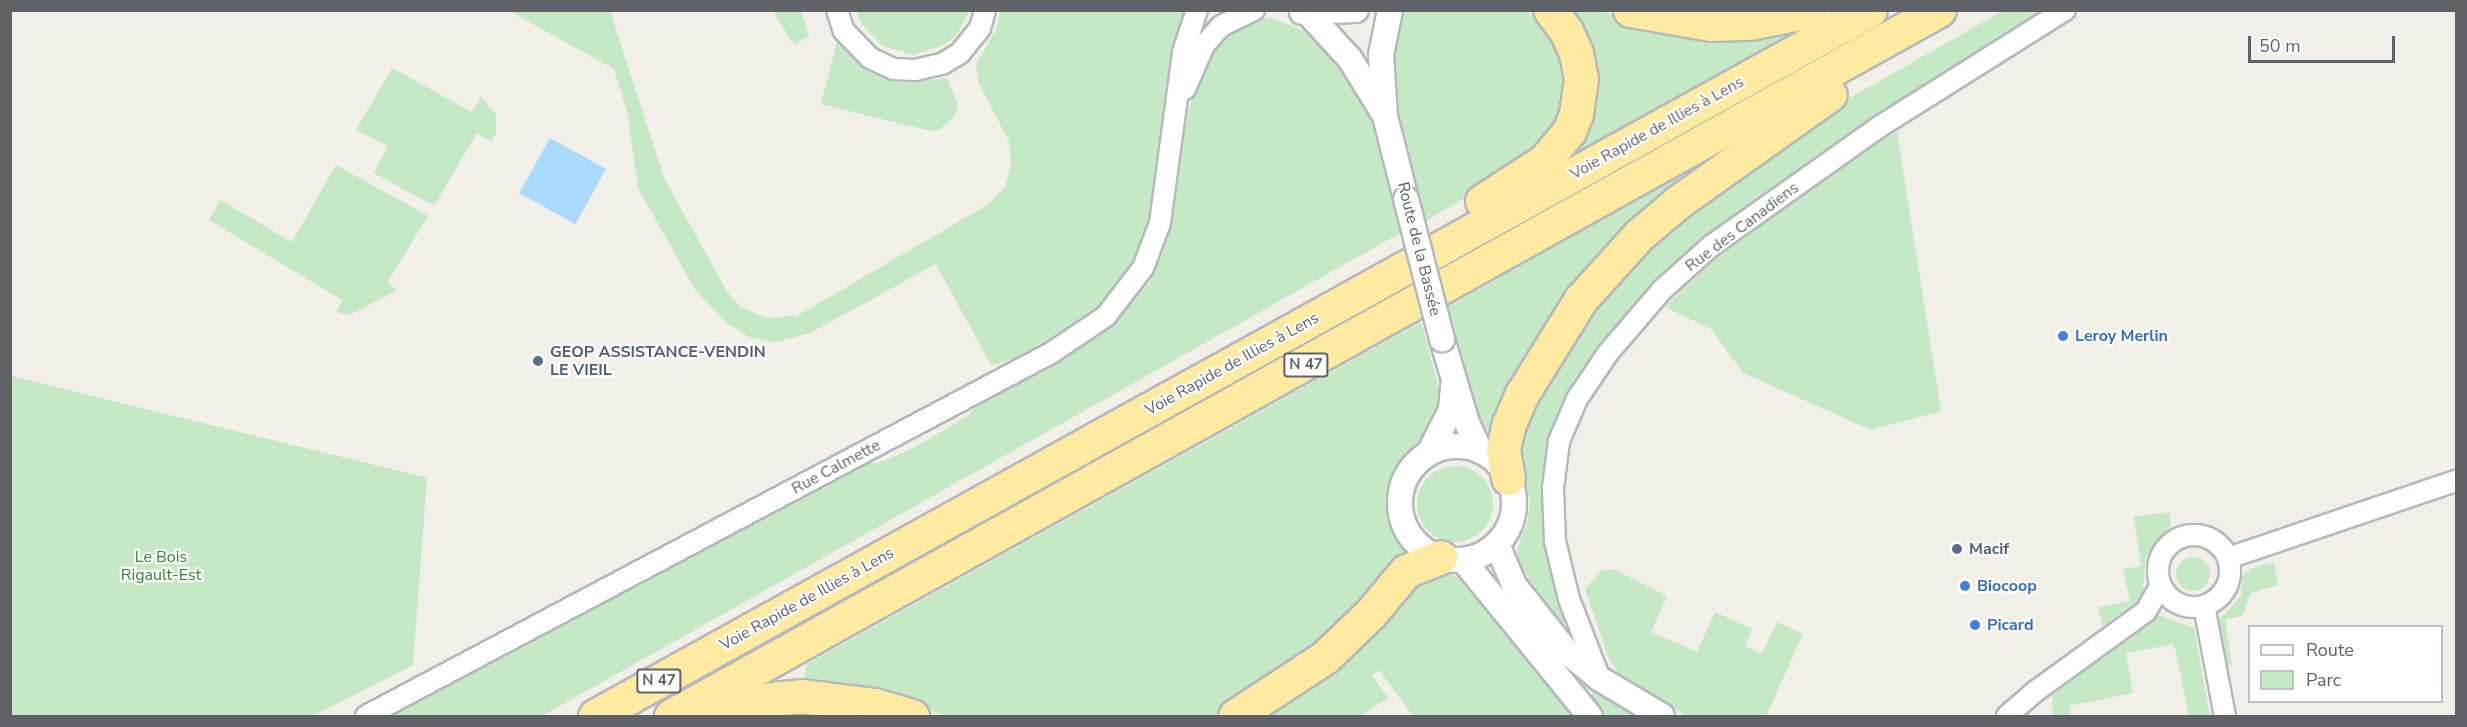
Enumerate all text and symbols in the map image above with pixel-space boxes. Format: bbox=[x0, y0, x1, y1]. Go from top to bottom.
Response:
scale bar bbox=[2251, 24, 2398, 62]
text: 50 m bbox=[2259, 34, 2301, 58]
street label: Voie Rapide de Illies à Lens bbox=[1567, 72, 1747, 184]
street label: Rue des Canadiens bbox=[1682, 178, 1802, 276]
street label: Route de la Bassée bbox=[1393, 180, 1445, 318]
street label: Voie Rapide de Illies à Lens bbox=[1142, 308, 1322, 420]
place label: Leroy Merlin bbox=[2075, 326, 2168, 346]
marker: Leroy Merlin bbox=[2056, 329, 2070, 343]
place label: GEOP ASSISTANCE-VENDIN LE VIEIL bbox=[550, 342, 766, 380]
road number: N 47 bbox=[1282, 353, 1330, 377]
marker: GEOP ASSISTANCE-VENDIN LE VIEIL bbox=[531, 354, 545, 368]
street label: Rue Calmette bbox=[788, 436, 884, 498]
place label: Macif bbox=[1969, 539, 2009, 559]
marker: Macif bbox=[1950, 542, 1964, 556]
street label: Voie Rapide de Illies à Lens bbox=[717, 543, 897, 655]
park label: Le Bois Rigault-Est bbox=[121, 547, 201, 585]
place label: Biocoop bbox=[1977, 576, 2037, 596]
marker: Biocoop bbox=[1958, 579, 1972, 593]
place label: Picard bbox=[1987, 615, 2034, 635]
marker: Picard bbox=[1968, 618, 1982, 632]
legend bbox=[2248, 625, 2443, 703]
text: Route bbox=[2306, 638, 2354, 662]
text: Parc bbox=[2306, 668, 2341, 692]
road number: N 47 bbox=[635, 669, 683, 693]

